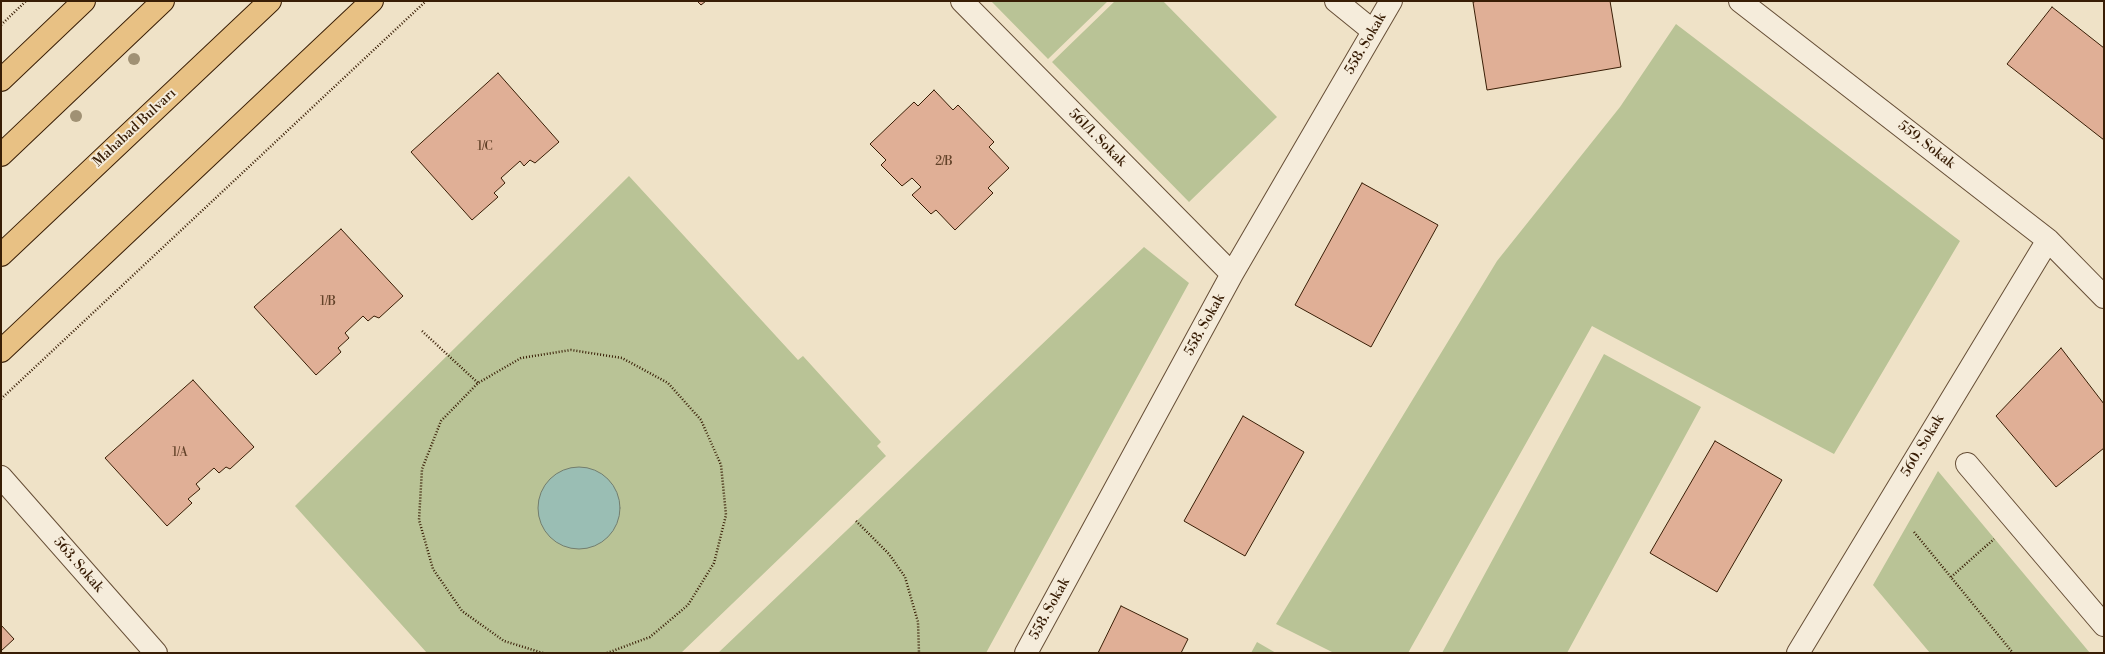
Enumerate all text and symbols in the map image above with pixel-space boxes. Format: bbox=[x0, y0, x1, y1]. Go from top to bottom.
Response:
street label: 558. Sokak bbox=[1342, 10, 1390, 78]
street label: Mahabad Bulvarı bbox=[90, 85, 180, 171]
street label: 561/1. Sokak bbox=[1065, 106, 1129, 170]
street label: 559. Sokak bbox=[1894, 117, 1958, 173]
house number: 1/C bbox=[477, 140, 493, 154]
house number: 2/B bbox=[935, 155, 953, 169]
street label: 558. Sokak bbox=[1181, 291, 1229, 359]
house number: 1/B bbox=[320, 295, 336, 309]
street label: 560. Sokak bbox=[1898, 412, 1948, 480]
house number: 1/A bbox=[172, 446, 188, 460]
street label: 563. Sokak bbox=[49, 534, 107, 596]
street label: 558. Sokak bbox=[1026, 575, 1074, 643]

